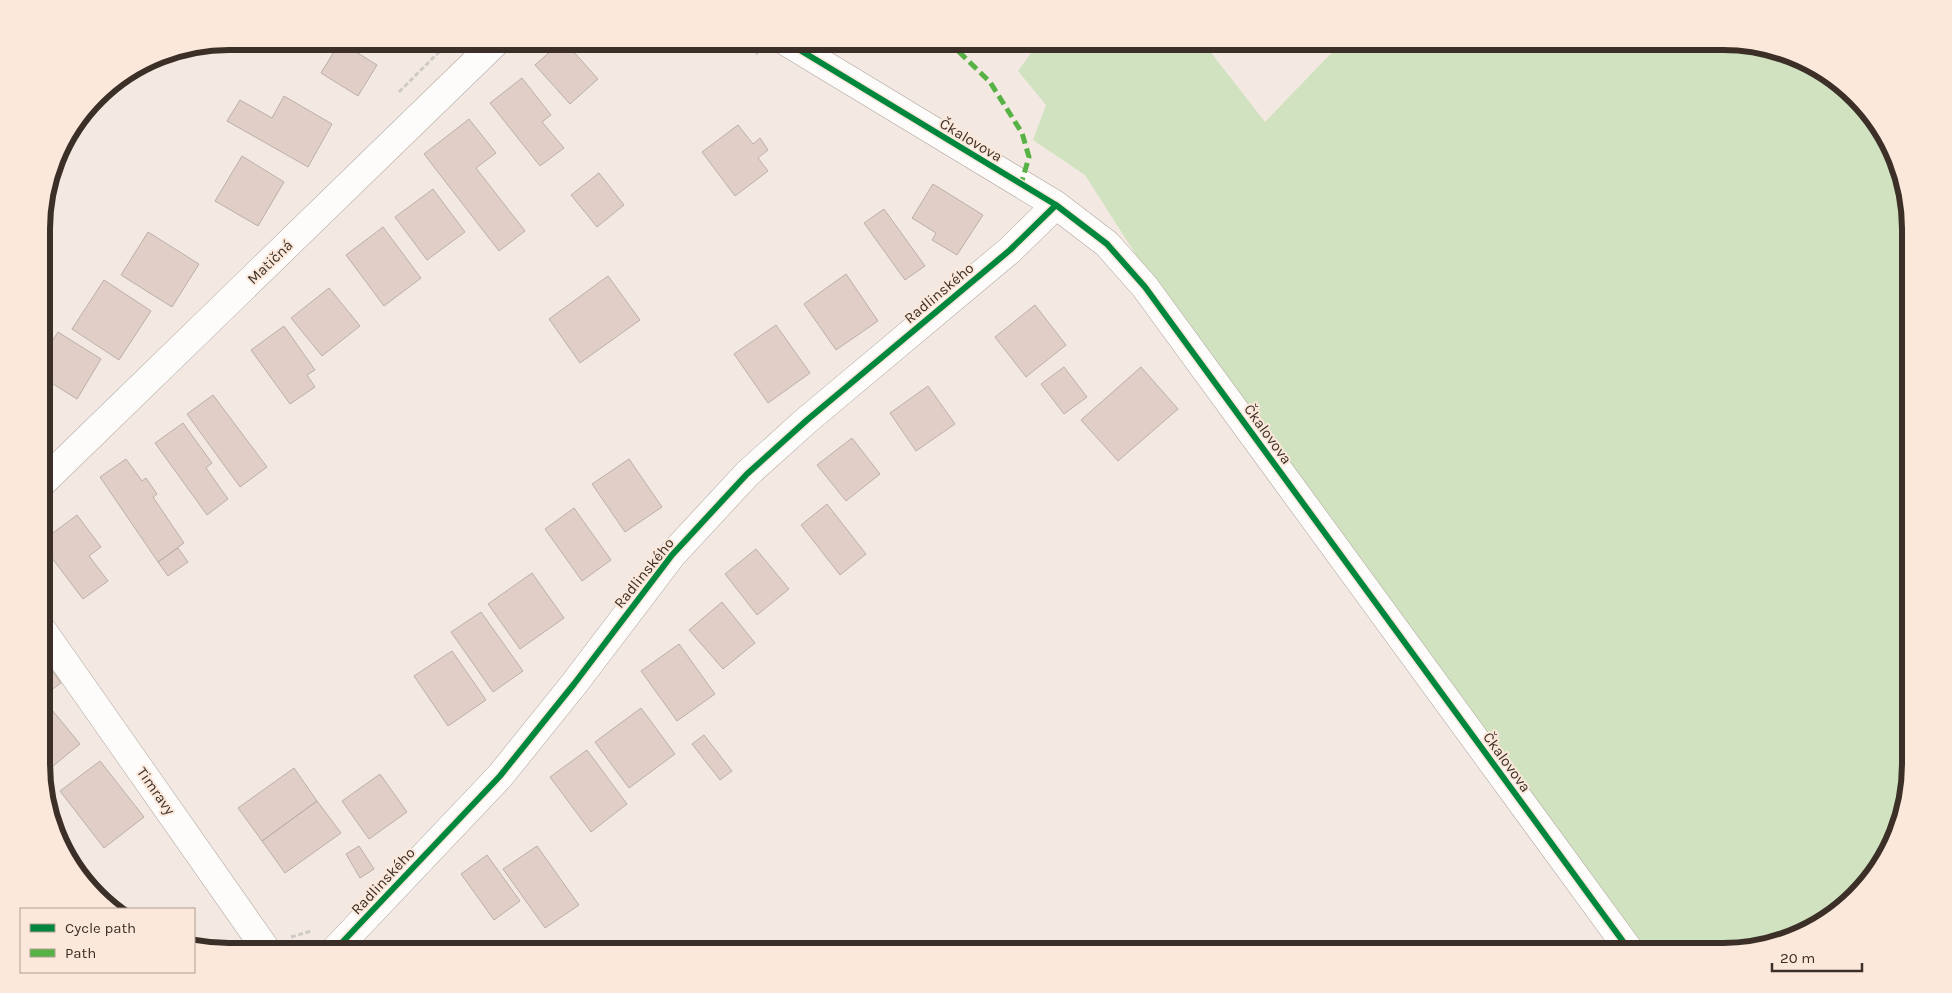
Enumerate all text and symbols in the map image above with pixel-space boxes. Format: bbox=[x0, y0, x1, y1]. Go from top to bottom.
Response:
street label: Čkalovova bbox=[936, 114, 1006, 166]
street label: Matičná bbox=[244, 236, 296, 288]
street label: Radlinského bbox=[901, 259, 977, 327]
street label: Čkalovova bbox=[1240, 400, 1296, 468]
street label: Radlinského bbox=[610, 534, 678, 612]
street label: Čkalovova bbox=[1479, 728, 1535, 796]
street label: Timravy bbox=[133, 764, 179, 818]
street label: Radlinského bbox=[347, 844, 419, 918]
legend bbox=[20, 908, 195, 973]
text: Cycle path bbox=[65, 919, 136, 937]
scale bar bbox=[1772, 940, 1862, 972]
text: Path bbox=[65, 944, 96, 962]
text: 20 m bbox=[1780, 949, 1815, 967]

